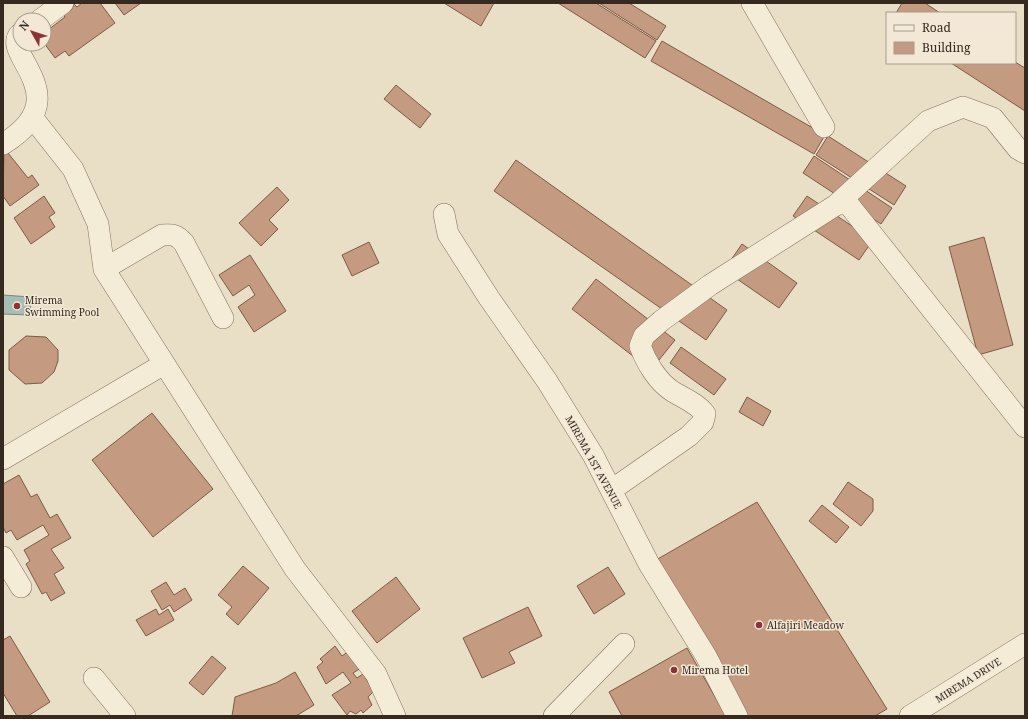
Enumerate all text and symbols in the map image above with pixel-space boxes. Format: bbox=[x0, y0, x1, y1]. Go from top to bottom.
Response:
north arrow bbox=[12, 12, 52, 52]
legend bbox=[886, 12, 1016, 64]
text: N bbox=[15, 17, 33, 33]
text: Road bbox=[922, 19, 952, 36]
text: Building bbox=[922, 39, 971, 56]
place label: Mirema Swimming Pool bbox=[25, 293, 99, 319]
marker: Mirema Swimming Pool bbox=[12, 301, 22, 311]
street label: MIREMA 1ST AVENUE bbox=[562, 413, 626, 511]
place label: Alfajiri Meadow bbox=[767, 618, 844, 632]
marker: Alfajiri Meadow bbox=[754, 620, 764, 630]
street label: MIREMA DRIVE bbox=[932, 654, 1004, 706]
place label: Mirema Hotel bbox=[682, 663, 748, 677]
marker: Mirema Hotel bbox=[669, 665, 679, 675]

